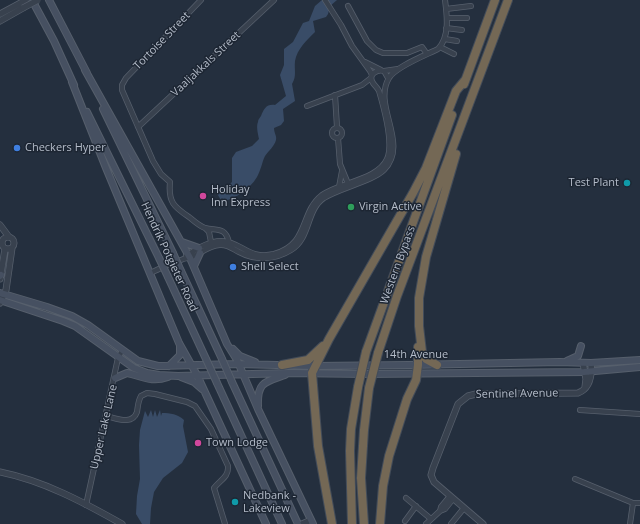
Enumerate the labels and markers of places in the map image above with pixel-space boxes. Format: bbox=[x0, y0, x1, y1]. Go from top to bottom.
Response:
place label: Checkers Hyper bbox=[25, 141, 106, 155]
marker: Checkers Hyper bbox=[12, 143, 22, 153]
place label: Test Plant bbox=[569, 176, 619, 190]
marker: Test Plant bbox=[622, 178, 632, 188]
place label: Holiday Inn Express bbox=[211, 183, 270, 209]
marker: Holiday Inn Express bbox=[198, 191, 208, 201]
place label: Virgin Active bbox=[359, 200, 422, 214]
marker: Virgin Active bbox=[346, 202, 356, 212]
place label: Shell Select bbox=[241, 260, 299, 274]
marker: Shell Select bbox=[228, 262, 238, 272]
place label: Town Lodge bbox=[206, 436, 268, 450]
marker: Town Lodge bbox=[193, 438, 203, 448]
place label: Nedbank - Lakeview bbox=[243, 489, 296, 515]
marker: Nedbank - Lakeview bbox=[230, 497, 240, 507]

